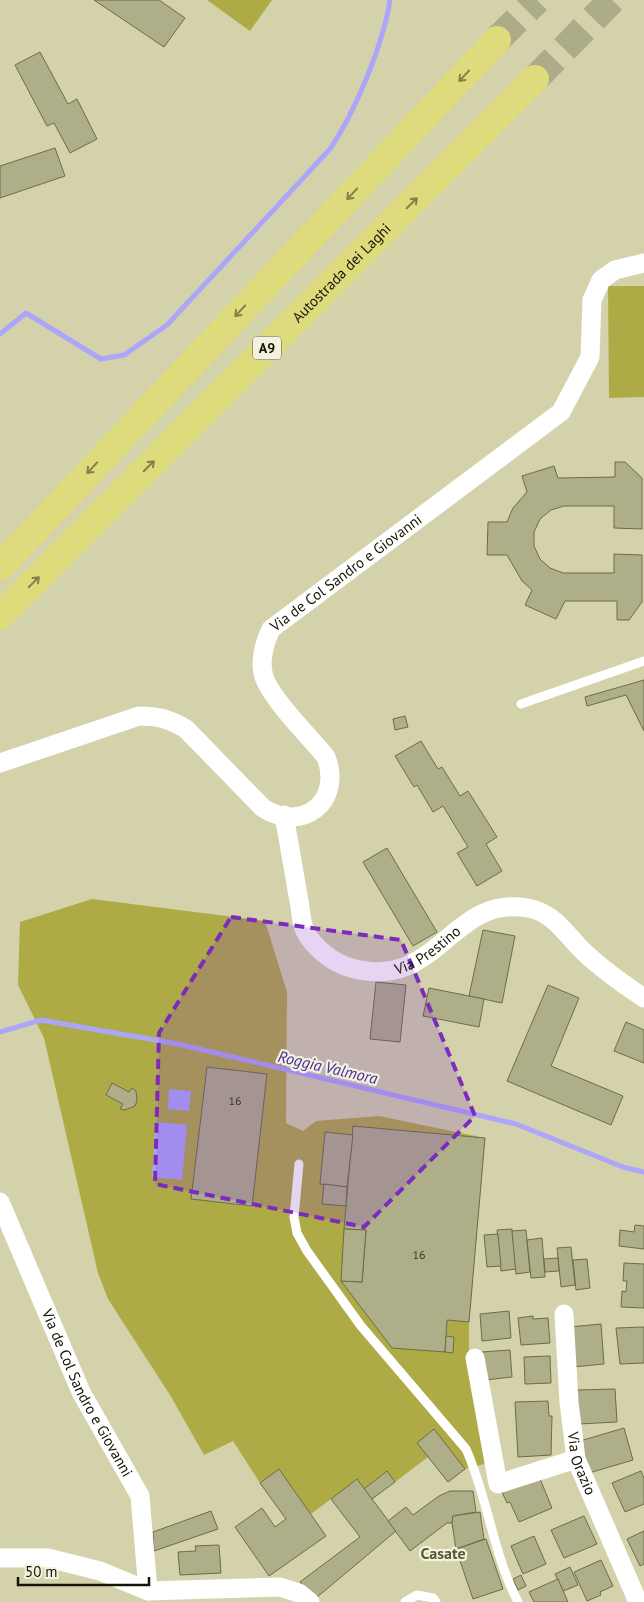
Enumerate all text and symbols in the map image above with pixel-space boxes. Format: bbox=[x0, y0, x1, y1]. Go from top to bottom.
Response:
one-way arrow bbox=[458, 69, 470, 81]
one-way arrow bbox=[346, 187, 358, 200]
one-way arrow bbox=[406, 196, 418, 209]
street label: Autostrada dei Laghi bbox=[288, 219, 395, 326]
one-way arrow bbox=[234, 305, 246, 318]
road number: A9 bbox=[253, 336, 281, 359]
one-way arrow bbox=[143, 460, 155, 473]
one-way arrow bbox=[86, 461, 98, 474]
street label: Via de Col Sandro e Giovanni bbox=[265, 509, 425, 636]
one-way arrow bbox=[28, 576, 40, 588]
street label: Via Prestino bbox=[391, 921, 464, 979]
water label: Roggia Valmora bbox=[276, 1046, 380, 1088]
house number: 16 bbox=[228, 1093, 242, 1108]
house number: 16 bbox=[412, 1247, 426, 1262]
street label: Via de Col Sandro e Giovanni bbox=[37, 1305, 137, 1480]
street label: Via Orazio bbox=[564, 1430, 600, 1498]
district label: Casate bbox=[420, 1543, 466, 1563]
scale bar bbox=[18, 1554, 149, 1586]
text: 50 m bbox=[25, 1562, 58, 1581]

